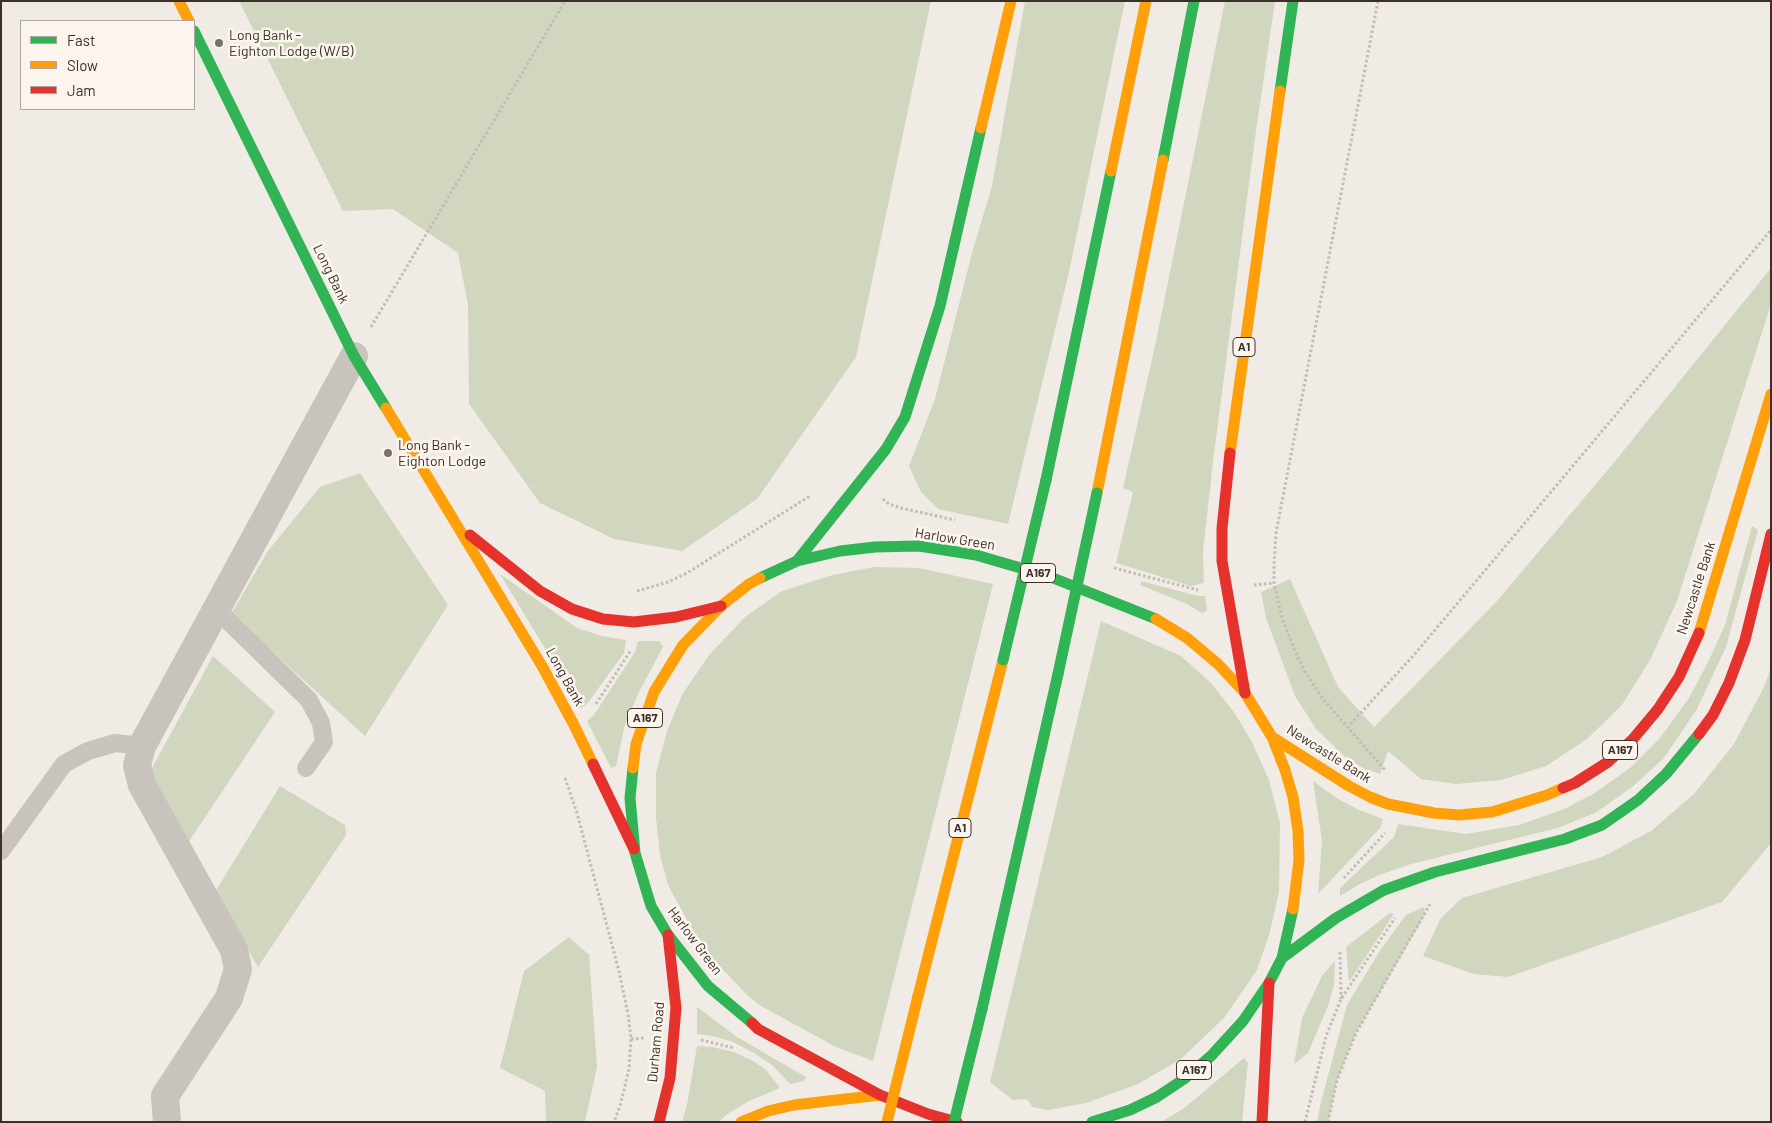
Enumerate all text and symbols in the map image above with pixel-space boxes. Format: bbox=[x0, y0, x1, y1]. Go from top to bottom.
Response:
legend bbox=[20, 20, 195, 110]
place label: Long Bank - Eighton Lodge (W/B) bbox=[229, 27, 354, 59]
text: Fast bbox=[67, 31, 95, 49]
marker: Long Bank - Eighton Lodge (W/B) bbox=[213, 37, 225, 49]
text: Slow bbox=[67, 56, 98, 74]
text: Jam bbox=[67, 81, 96, 99]
street label: Long Bank bbox=[309, 242, 353, 306]
road number: A1 bbox=[1233, 338, 1255, 357]
place label: Long Bank - Eighton Lodge bbox=[398, 437, 486, 470]
marker: Long Bank - Eighton Lodge bbox=[382, 447, 394, 459]
street label: Harlow Green bbox=[914, 524, 996, 554]
street label: Newcastle Bank bbox=[1673, 539, 1719, 637]
road number: A167 bbox=[1020, 564, 1056, 582]
street label: Long Bank bbox=[542, 645, 588, 709]
road number: A167 bbox=[628, 708, 662, 728]
street label: Newcastle Bank bbox=[1284, 721, 1374, 787]
road number: A167 bbox=[1602, 740, 1638, 760]
road number: A1 bbox=[949, 818, 971, 838]
street label: Harlow Green bbox=[664, 904, 726, 978]
street label: Durham Road bbox=[644, 1001, 668, 1083]
road number: A167 bbox=[1176, 1060, 1212, 1080]

